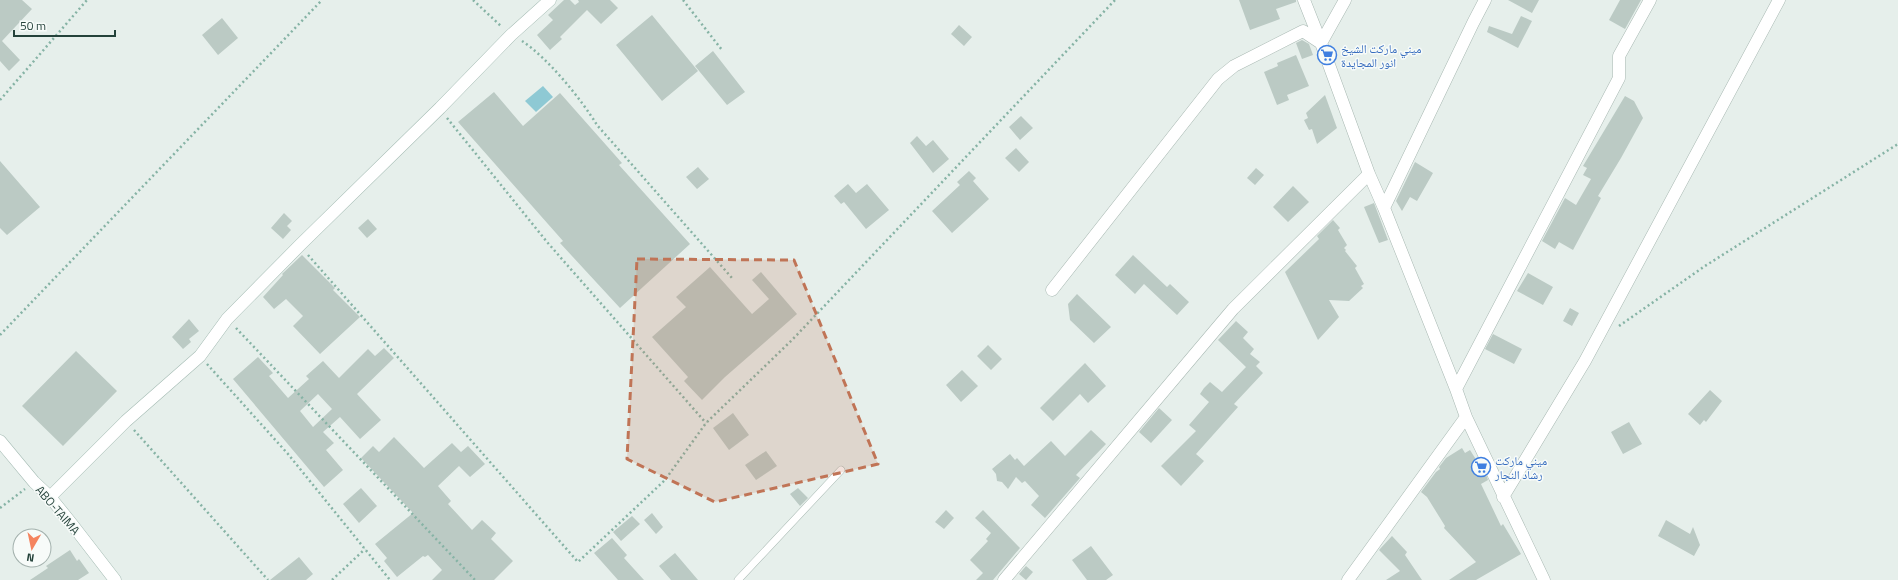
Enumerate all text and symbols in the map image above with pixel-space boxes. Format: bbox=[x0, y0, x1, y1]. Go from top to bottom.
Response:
scale bar bbox=[14, 12, 115, 38]
text: 50 m bbox=[20, 16, 46, 35]
place label: ميني ماركت الشيخ انور المجايدة bbox=[1341, 39, 1421, 72]
supermarket icon: ميني ماركت الشيخ انور المجايدة bbox=[1316, 44, 1338, 66]
place label: ميني ماركت رشاد النجار bbox=[1494, 451, 1547, 484]
supermarket icon: ميني ماركت رشاد النجار bbox=[1470, 456, 1492, 478]
street label: ABO-TAIMA bbox=[31, 481, 85, 539]
north arrow bbox=[12, 528, 52, 568]
text: N bbox=[25, 549, 35, 566]

